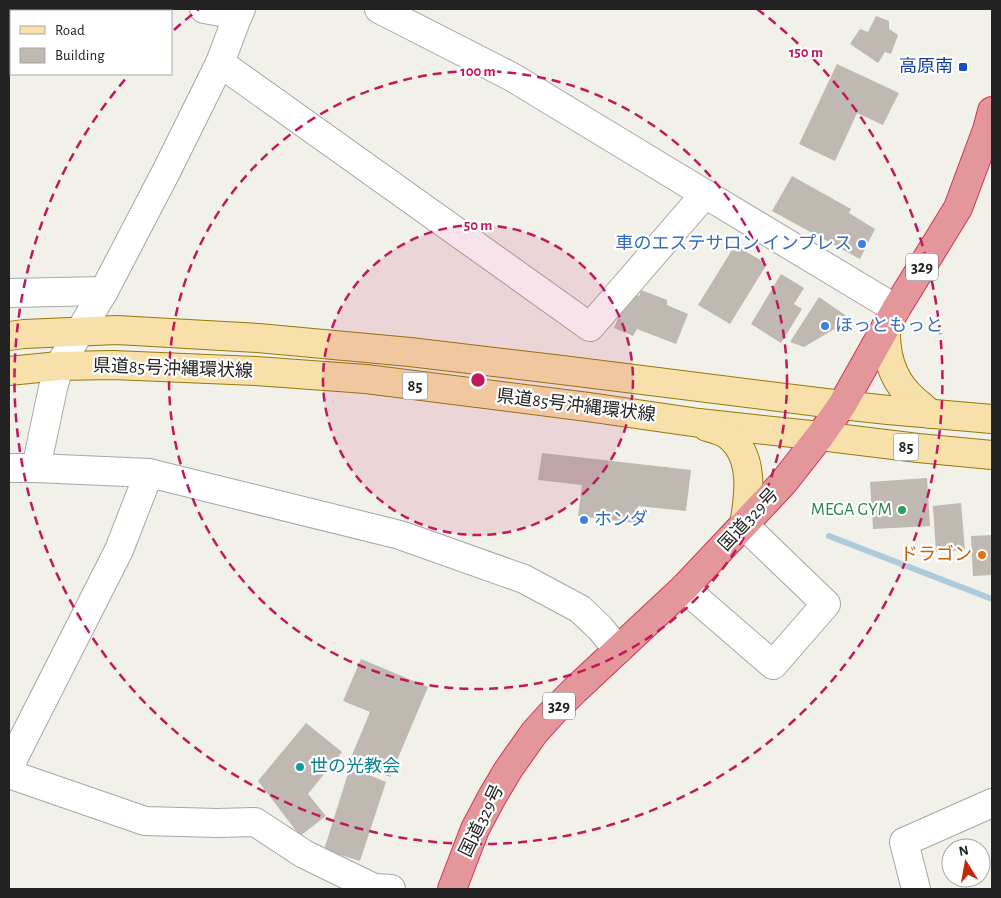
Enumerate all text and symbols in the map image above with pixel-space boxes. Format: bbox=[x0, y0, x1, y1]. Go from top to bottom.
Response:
legend bbox=[10, 10, 172, 75]
text: Road bbox=[55, 23, 85, 38]
text: 150 m bbox=[789, 45, 823, 60]
text: Building bbox=[55, 48, 105, 63]
place label: 高原南 bbox=[899, 57, 953, 76]
marker: 高原南 bbox=[957, 61, 969, 73]
text: 100 m bbox=[460, 64, 496, 79]
text: 50 m bbox=[464, 218, 492, 233]
place label: 車のエステサロン インプレス bbox=[616, 234, 852, 253]
marker: 車のエステサロン インプレス bbox=[856, 238, 868, 250]
road number: 329 bbox=[906, 253, 938, 280]
place label: ほっともっと bbox=[835, 316, 943, 335]
marker: ほっともっと bbox=[819, 320, 831, 332]
street label: 県道85号沖縄環状線 bbox=[93, 355, 253, 381]
centre of rings bbox=[469, 371, 487, 389]
road number: 85 bbox=[402, 372, 428, 400]
street label: 県道85号沖縄環状線 bbox=[495, 385, 657, 425]
road number: 85 bbox=[894, 434, 918, 461]
street label: 国道329号 bbox=[714, 484, 782, 555]
place label: MEGA GYM bbox=[811, 501, 892, 519]
marker: MEGA GYM bbox=[896, 504, 908, 516]
place label: ホンダ bbox=[594, 509, 648, 529]
marker: ホンダ bbox=[578, 514, 590, 526]
place label: ドラゴン bbox=[900, 544, 972, 564]
marker: ドラゴン bbox=[976, 549, 988, 561]
road number: 329 bbox=[543, 692, 575, 719]
place label: 世の光教会 bbox=[310, 756, 400, 776]
marker: 世の光教会 bbox=[294, 761, 306, 773]
street label: 国道329号 bbox=[455, 781, 507, 860]
north arrow bbox=[941, 838, 991, 888]
text: N bbox=[958, 843, 970, 859]

